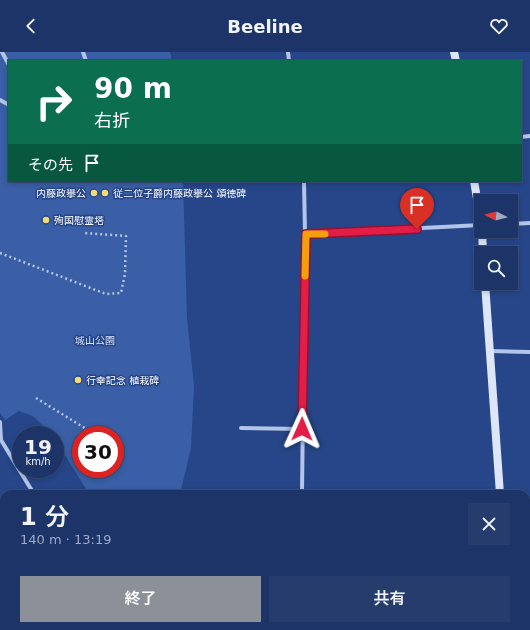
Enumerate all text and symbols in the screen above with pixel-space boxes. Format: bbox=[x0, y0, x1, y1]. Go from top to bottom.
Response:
icon: back bbox=[20, 15, 42, 37]
icon: heart bbox=[488, 15, 510, 37]
text: Beeline bbox=[227, 16, 303, 37]
text: 90 m bbox=[94, 72, 172, 105]
icon: right bbox=[28, 76, 80, 128]
text: 右折 bbox=[94, 110, 130, 131]
icon: arrive bbox=[81, 152, 103, 174]
text: その先 bbox=[28, 156, 73, 174]
place label: 内藤政擧公 bbox=[36, 188, 86, 199]
marker: 内藤政擧公 bbox=[89, 188, 99, 198]
marker: 従二位子爵内藤政擧公 頌徳碑 bbox=[100, 188, 110, 198]
place label: 従二位子爵内藤政擧公 頌徳碑 bbox=[113, 188, 246, 199]
pin bbox=[400, 188, 434, 229]
icon: arrive bbox=[406, 194, 428, 216]
north arrow bbox=[474, 194, 518, 238]
map controls bbox=[474, 194, 518, 290]
marker: 殉国慰霊塔 bbox=[41, 215, 51, 225]
place label: 殉国慰霊塔 bbox=[54, 215, 104, 226]
button: search bbox=[474, 246, 518, 290]
park label: 城山公園 bbox=[75, 335, 115, 346]
marker: 行幸記念 植栽碑 bbox=[73, 375, 83, 385]
place label: 行幸記念 植栽碑 bbox=[86, 375, 159, 386]
position arrow bbox=[281, 408, 323, 450]
speed limit sign: 30 bbox=[72, 426, 124, 478]
text: 19 bbox=[24, 435, 52, 459]
text: km/h bbox=[25, 456, 51, 467]
text: 1 分 bbox=[20, 503, 69, 531]
button: close bbox=[468, 503, 510, 545]
text: 140 m · 13:19 bbox=[20, 532, 111, 547]
button: 終了 bbox=[20, 576, 261, 622]
button: 共有 bbox=[269, 576, 510, 622]

